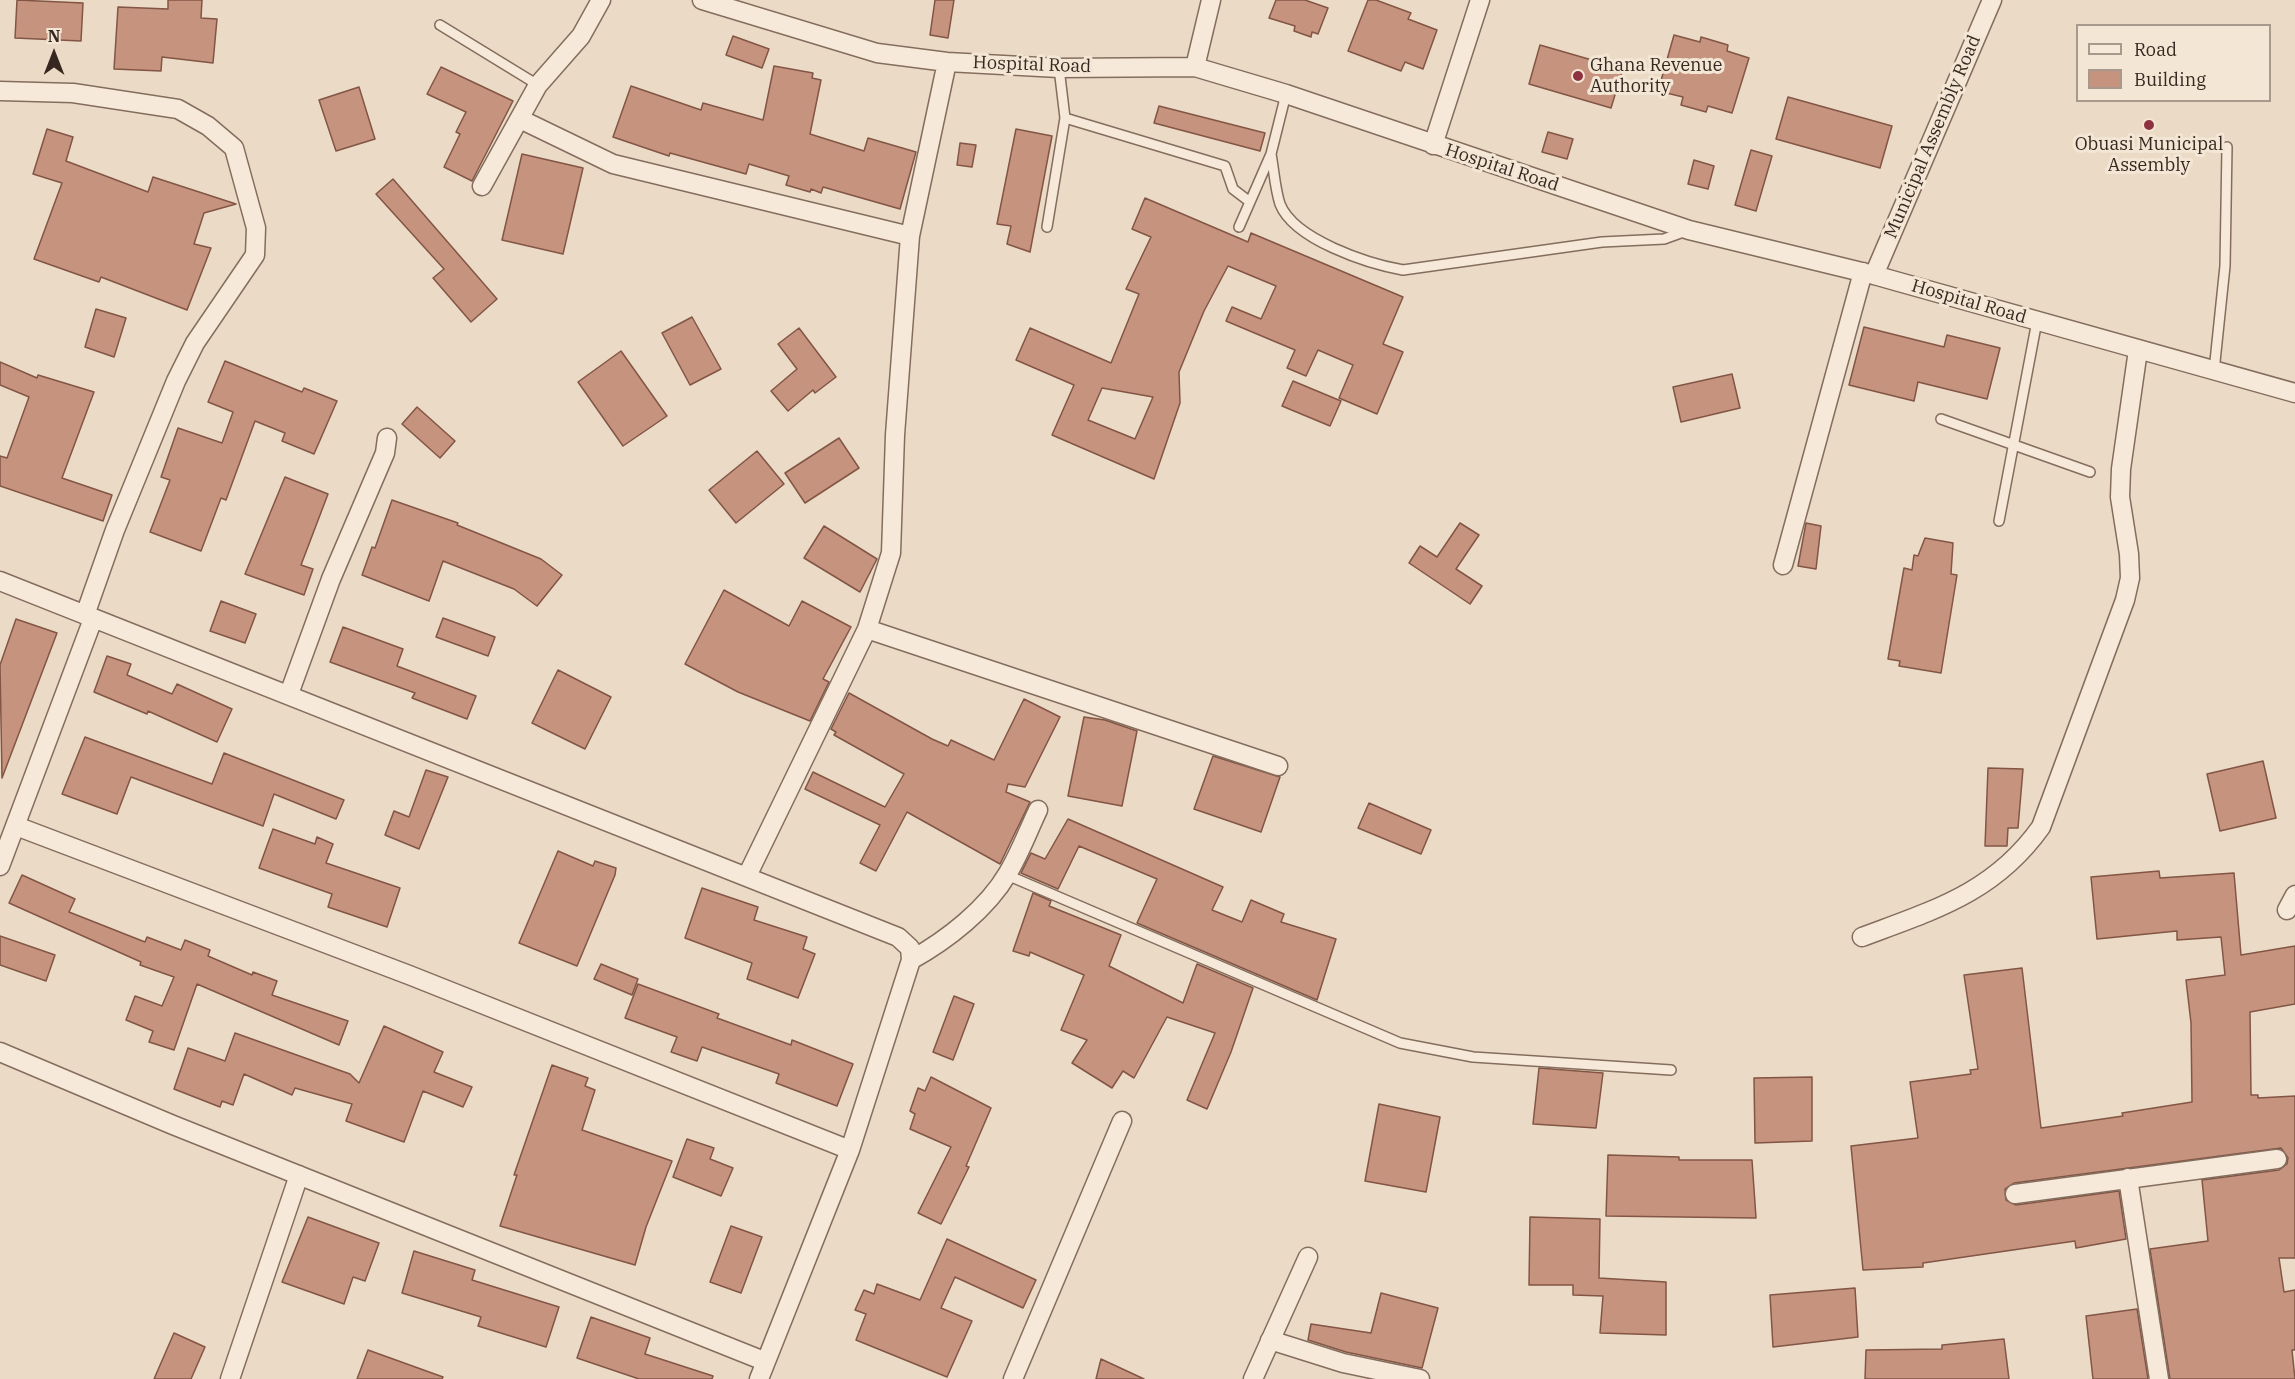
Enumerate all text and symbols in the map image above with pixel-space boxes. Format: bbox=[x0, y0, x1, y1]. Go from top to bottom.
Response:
north arrow bbox=[24, 24, 84, 84]
legend bbox=[2076, 24, 2271, 102]
text: N bbox=[48, 26, 60, 46]
street label: Municipal Assembly Road bbox=[1880, 32, 1986, 242]
text: Road bbox=[2134, 38, 2177, 61]
street label: Hospital Road bbox=[972, 52, 1092, 78]
place label: Ghana Revenue Authority bbox=[1590, 55, 1722, 98]
text: Building bbox=[2134, 68, 2206, 91]
marker: Ghana Revenue Authority bbox=[1571, 69, 1585, 83]
marker: Obuasi Municipal Assembly bbox=[2142, 118, 2156, 132]
place label: Obuasi Municipal Assembly bbox=[2075, 134, 2223, 176]
street label: Hospital Road bbox=[1442, 139, 1562, 197]
street label: Hospital Road bbox=[1909, 275, 2029, 329]

